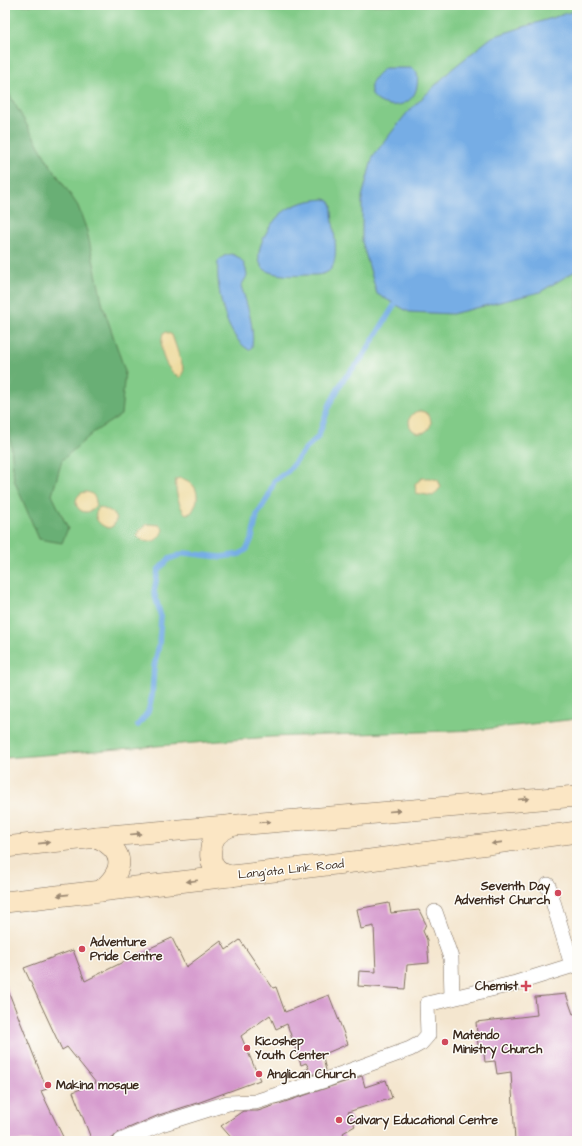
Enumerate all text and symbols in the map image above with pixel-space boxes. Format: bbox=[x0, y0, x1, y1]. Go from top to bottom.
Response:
one-way arrow bbox=[518, 796, 530, 803]
one-way arrow bbox=[389, 807, 401, 814]
one-way arrow bbox=[259, 819, 271, 826]
one-way arrow bbox=[130, 830, 142, 837]
one-way arrow bbox=[38, 840, 50, 846]
one-way arrow bbox=[491, 840, 503, 846]
street label: Lang'ata Link Road bbox=[237, 855, 345, 884]
one-way arrow bbox=[186, 877, 198, 884]
place label: Seventh Day Adventist Church bbox=[454, 878, 551, 909]
marker: Seventh Day Adventist Church bbox=[553, 888, 563, 898]
one-way arrow bbox=[57, 892, 69, 898]
place label: Adventure Pride Centre bbox=[90, 934, 163, 965]
marker: Adventure Pride Centre bbox=[77, 944, 87, 954]
place label: Chemist bbox=[475, 978, 518, 995]
marker: Chemist bbox=[521, 981, 531, 991]
place label: Matendo Ministry Church bbox=[453, 1027, 543, 1059]
place label: Kicoshep Youth Center bbox=[255, 1033, 329, 1064]
marker: Matendo Ministry Church bbox=[440, 1037, 450, 1047]
marker: Kicoshep Youth Center bbox=[242, 1043, 252, 1053]
place label: Anglican Church bbox=[267, 1066, 357, 1085]
marker: Anglican Church bbox=[254, 1069, 264, 1079]
place label: Makina mosque bbox=[56, 1077, 140, 1095]
marker: Makina mosque bbox=[43, 1080, 53, 1090]
place label: Calvary Educational Centre bbox=[347, 1112, 499, 1130]
marker: Calvary Educational Centre bbox=[334, 1115, 344, 1125]

